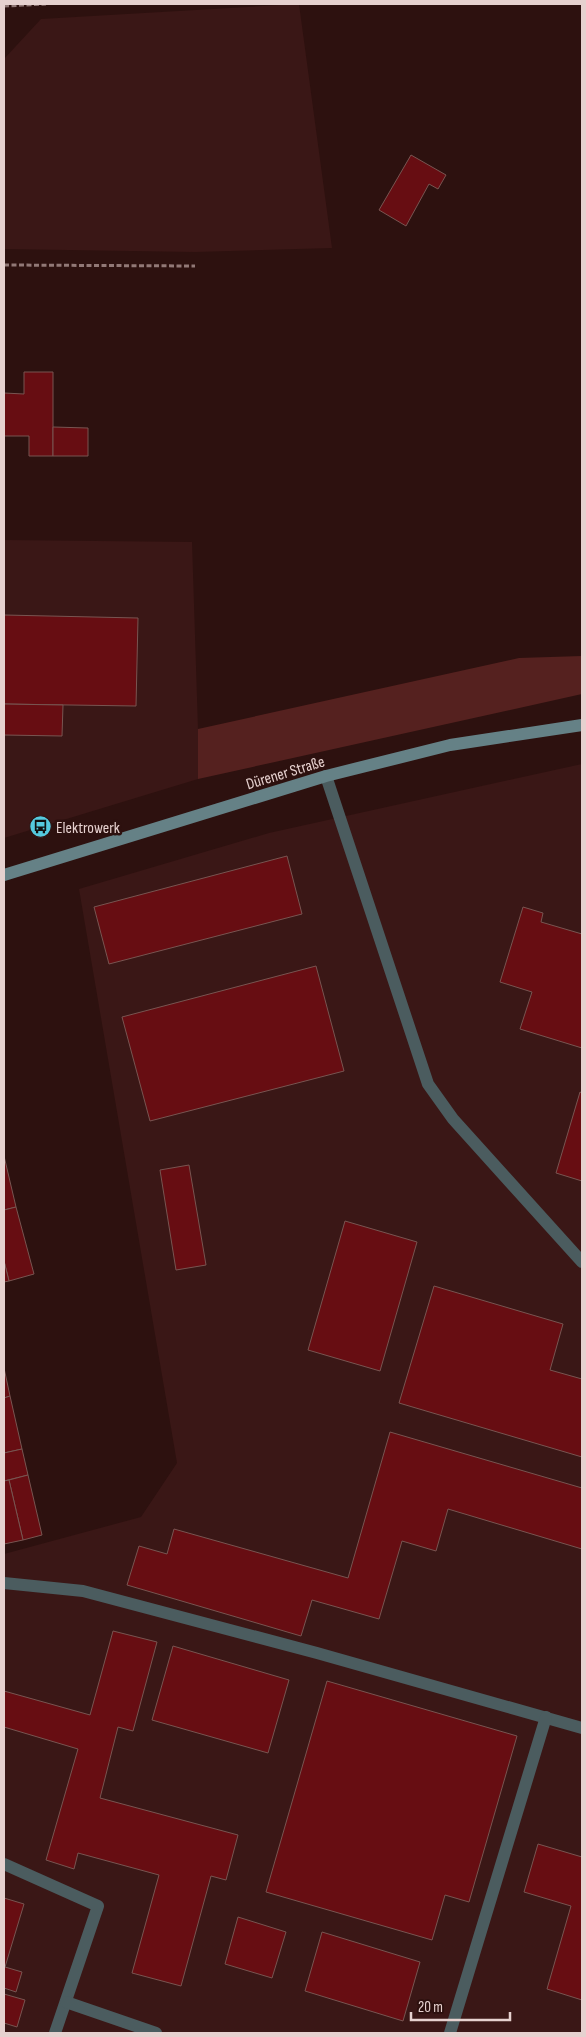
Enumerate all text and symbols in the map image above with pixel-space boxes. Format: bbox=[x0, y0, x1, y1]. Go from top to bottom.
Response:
street label: Dürener Straße bbox=[244, 752, 327, 794]
bus stop icon: Elektrowerk bbox=[28, 815, 52, 839]
place label: Elektrowerk bbox=[56, 819, 120, 838]
scale bar bbox=[411, 1990, 510, 2022]
text: 20 m bbox=[418, 1998, 443, 2017]

